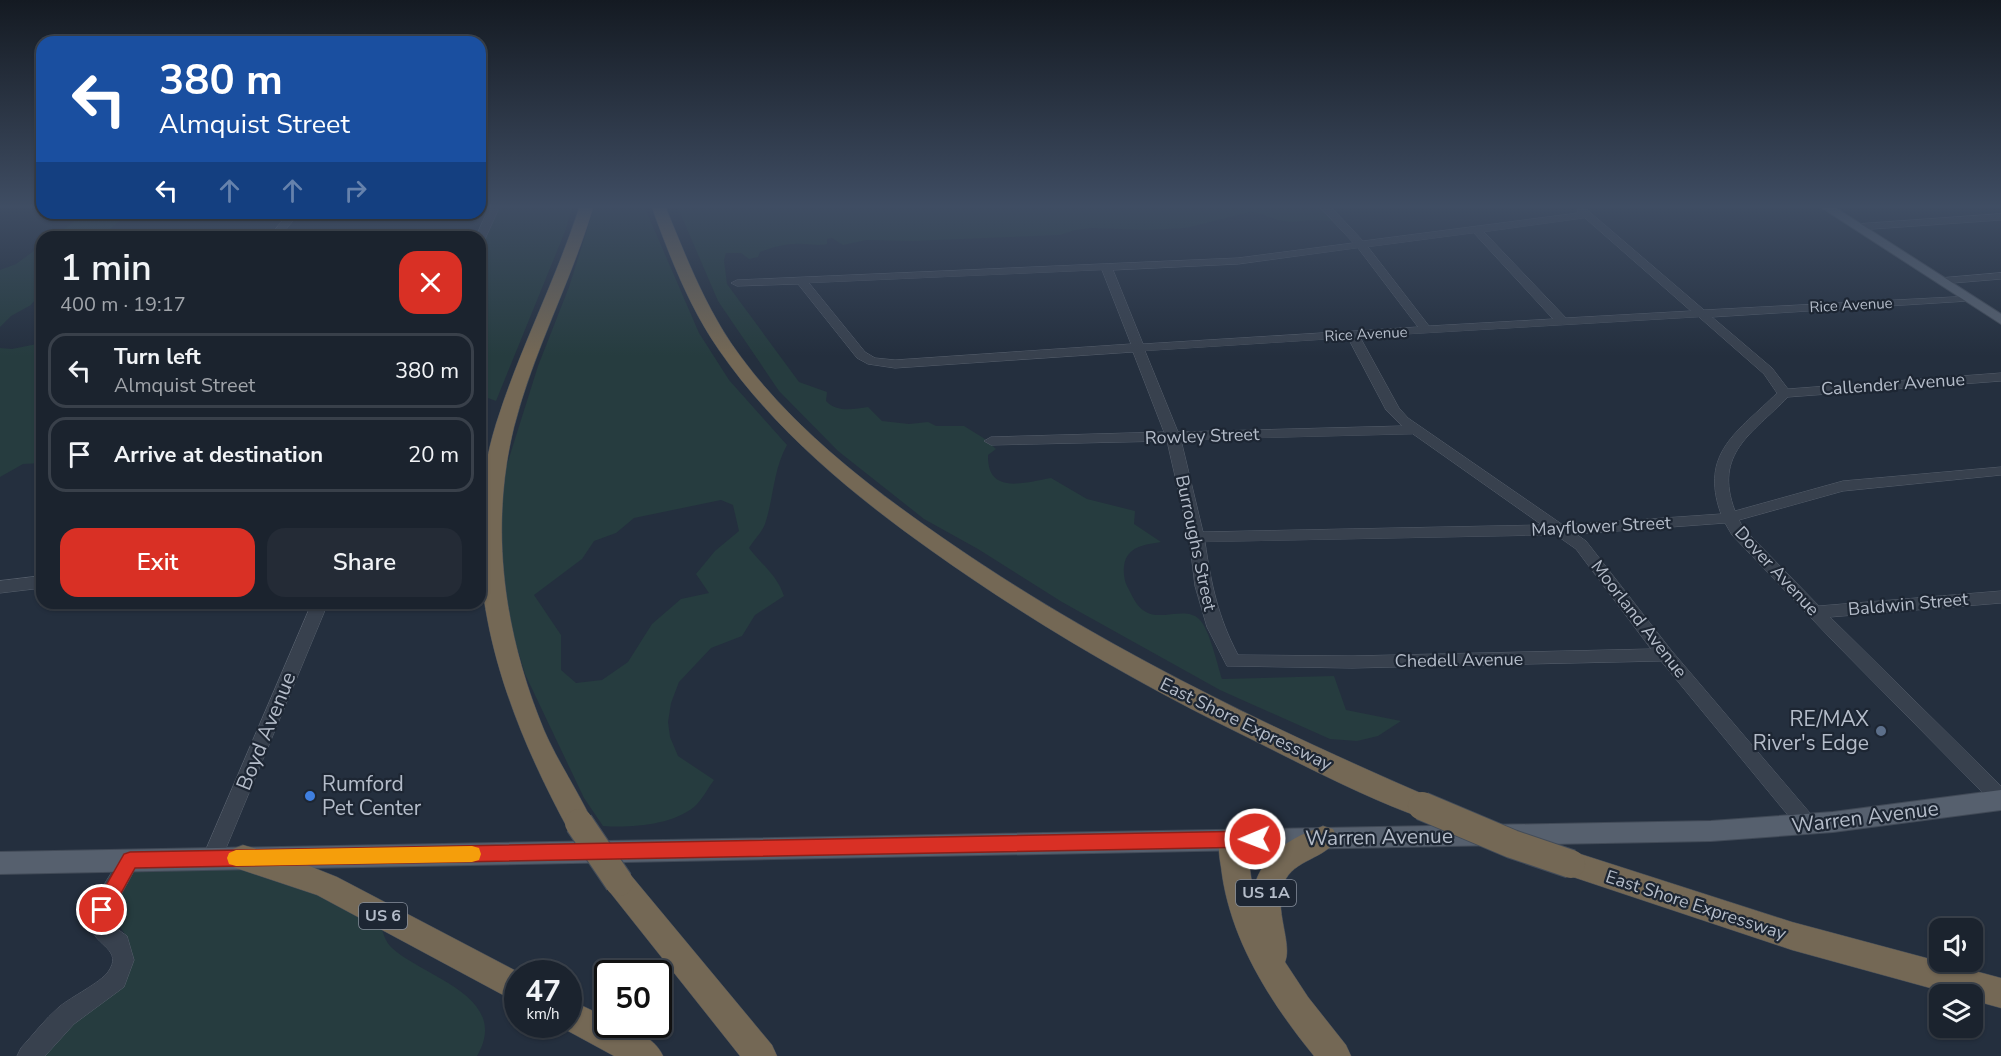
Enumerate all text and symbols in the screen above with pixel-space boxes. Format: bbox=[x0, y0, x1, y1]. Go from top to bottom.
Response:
text: 380 m bbox=[159, 52, 283, 109]
icon: left bbox=[60, 60, 138, 138]
text: Almquist Street bbox=[159, 106, 350, 143]
icon: left bbox=[150, 174, 183, 207]
icon: ahead bbox=[213, 174, 246, 207]
icon: ahead bbox=[276, 174, 309, 207]
icon: right bbox=[339, 174, 372, 207]
text: 1 min bbox=[60, 244, 152, 293]
button: close bbox=[399, 251, 462, 314]
text: 400 m · 19:17 bbox=[60, 291, 186, 318]
street label: Rice Avenue bbox=[1809, 293, 1893, 317]
street label: Rice Avenue bbox=[1324, 322, 1408, 346]
text: Turn left bbox=[114, 342, 201, 372]
icon: left bbox=[63, 354, 96, 387]
text: 380 m bbox=[395, 356, 459, 386]
street label: Callender Avenue bbox=[1820, 367, 1966, 401]
text: Almquist Street bbox=[114, 372, 255, 399]
street label: Rowley Street bbox=[1144, 422, 1260, 450]
icon: arrive bbox=[63, 438, 96, 471]
text: Arrive at destination bbox=[114, 440, 323, 470]
text: 20 m bbox=[408, 440, 459, 470]
street label: Burroughs Street bbox=[1170, 473, 1222, 614]
street label: Mayflower Street bbox=[1530, 510, 1672, 542]
street label: Dover Avenue bbox=[1729, 521, 1825, 621]
button: Exit bbox=[60, 528, 255, 597]
button: Share bbox=[267, 528, 462, 597]
street label: Moorland Avenue bbox=[1585, 555, 1693, 683]
street label: Baldwin Street bbox=[1847, 587, 1970, 621]
street label: Chedell Avenue bbox=[1395, 647, 1523, 673]
street label: Boyd Avenue bbox=[230, 668, 302, 794]
street label: East Shore Expressway bbox=[1156, 672, 1337, 776]
place label: RE/MAX River's Edge bbox=[1753, 705, 1869, 757]
marker: RE/MAX River's Edge bbox=[1874, 724, 1888, 738]
place label: Rumford Pet Center bbox=[322, 770, 422, 822]
marker: Rumford Pet Center bbox=[303, 789, 317, 803]
street label: Warren Avenue bbox=[1790, 794, 1940, 840]
position arrow bbox=[1223, 807, 1287, 871]
street label: Warren Avenue bbox=[1305, 822, 1453, 852]
street label: East Shore Expressway bbox=[1603, 864, 1790, 946]
road number: US 1A bbox=[1236, 880, 1296, 906]
pin bbox=[76, 884, 127, 935]
icon: arrive bbox=[85, 893, 118, 926]
road number: US 6 bbox=[359, 903, 407, 929]
map controls bbox=[1929, 918, 1983, 1038]
button: sound bbox=[1929, 918, 1983, 972]
speed limit sign: 50 bbox=[594, 960, 672, 1038]
text: 47 bbox=[525, 971, 561, 1012]
button: layers bbox=[1929, 984, 1983, 1038]
text: km/h bbox=[526, 1004, 560, 1024]

